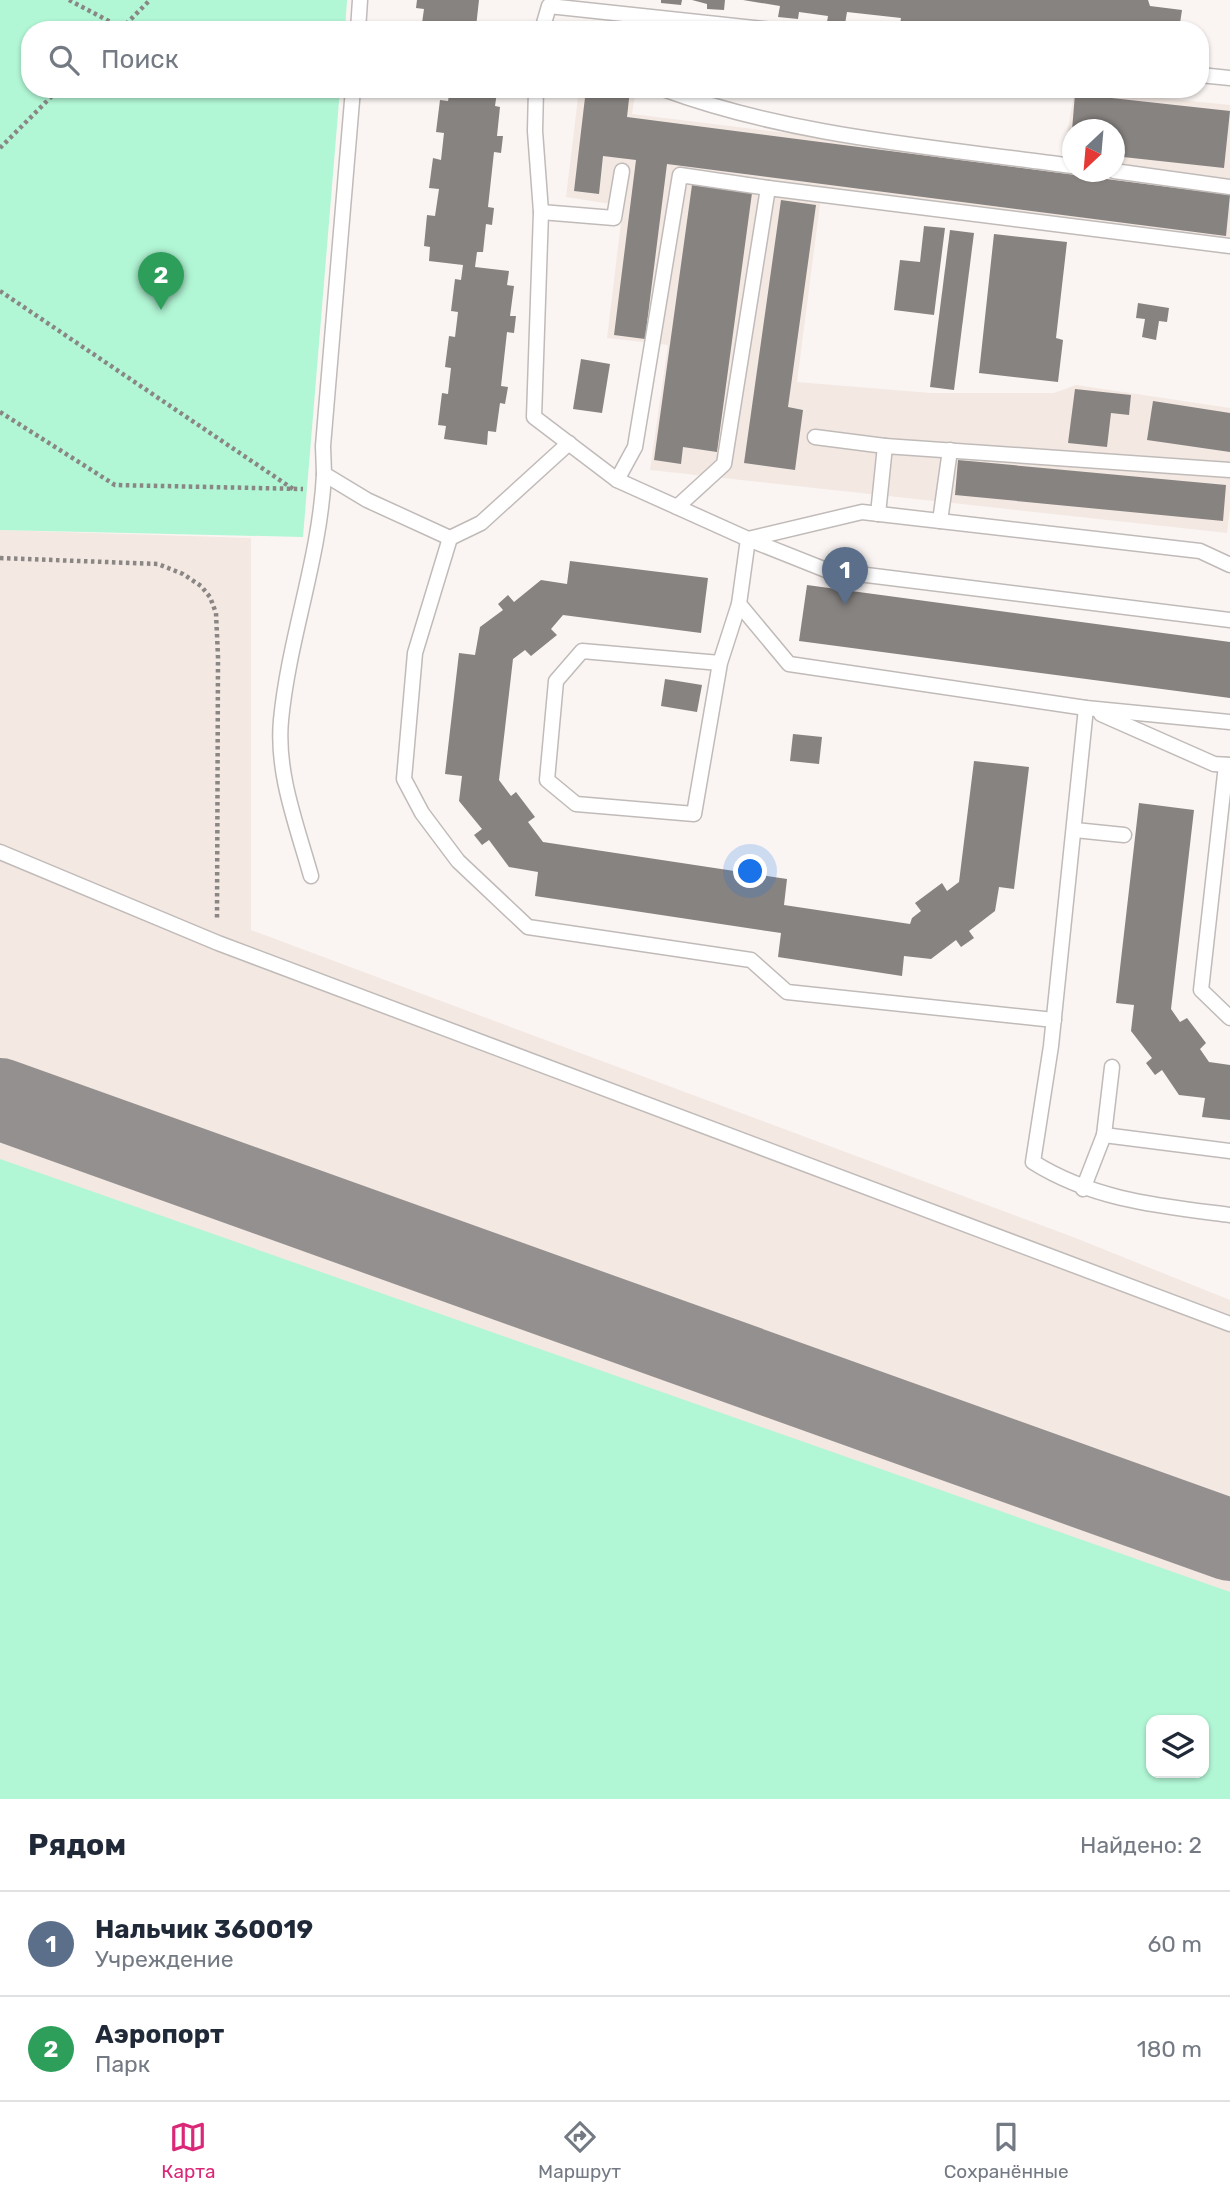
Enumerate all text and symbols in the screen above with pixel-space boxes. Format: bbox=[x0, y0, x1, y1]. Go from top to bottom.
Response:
search box bbox=[21, 21, 1209, 98]
icon: search bbox=[45, 41, 83, 79]
text: Поиск bbox=[101, 44, 179, 75]
north arrow bbox=[1062, 119, 1125, 182]
pin: 2 bbox=[138, 252, 184, 310]
pin: 1 bbox=[822, 547, 868, 605]
your location bbox=[733, 854, 767, 888]
map controls bbox=[1146, 1715, 1209, 1778]
button: layers bbox=[1146, 1715, 1209, 1778]
text: Рядом bbox=[28, 1827, 126, 1863]
text: Найдено: 2 bbox=[1080, 1831, 1202, 1859]
text: Нальчик 360019 bbox=[95, 1914, 313, 1945]
text: 1 bbox=[45, 1930, 57, 1958]
text: 60 m bbox=[1147, 1930, 1202, 1958]
text: Учреждение bbox=[95, 1945, 234, 1973]
text: Аэропорт bbox=[95, 2019, 224, 2050]
text: 2 bbox=[44, 2035, 58, 2063]
text: 180 m bbox=[1137, 2035, 1202, 2063]
text: Парк bbox=[95, 2050, 150, 2078]
tab: Карта bbox=[161, 2118, 216, 2183]
tab: Маршрут bbox=[538, 2118, 621, 2183]
tab: Сохранённые bbox=[944, 2118, 1069, 2183]

